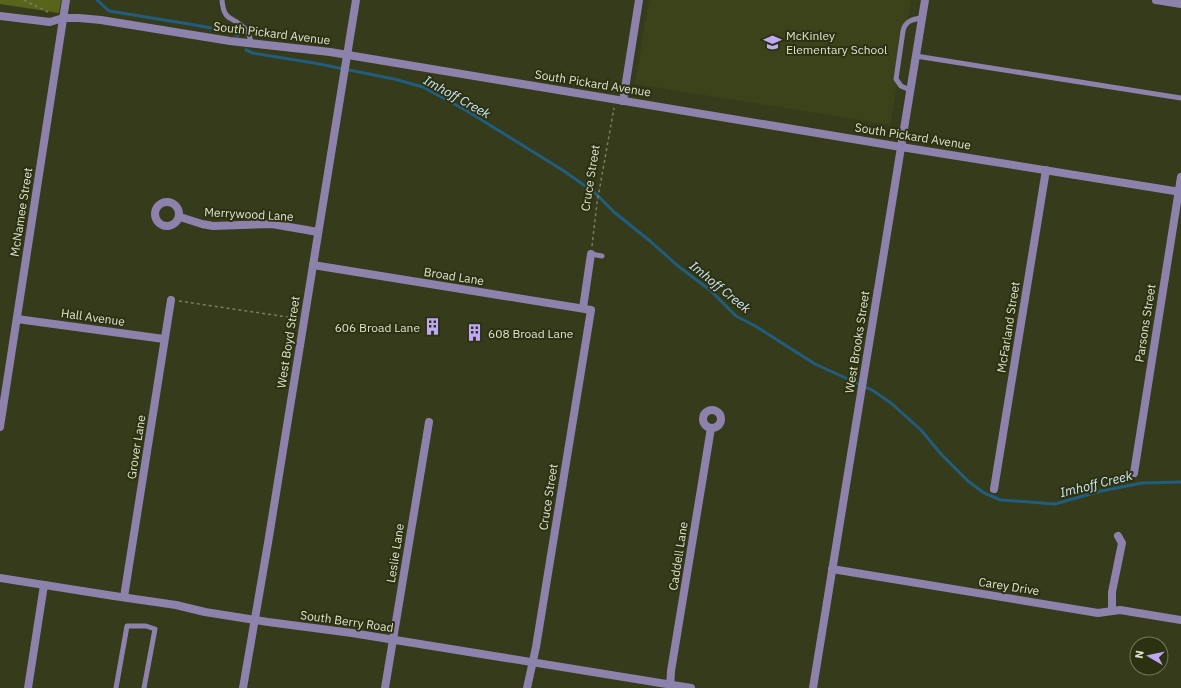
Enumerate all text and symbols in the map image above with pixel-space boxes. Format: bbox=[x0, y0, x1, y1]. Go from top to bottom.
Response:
street label: South Pickard Avenue bbox=[213, 18, 332, 48]
place label: McKinley Elementary School bbox=[786, 28, 887, 57]
school or university icon: McKinley Elementary School bbox=[763, 32, 783, 52]
street label: South Pickard Avenue bbox=[534, 66, 653, 100]
water label: Imhoff Creek bbox=[420, 72, 494, 123]
street label: South Pickard Avenue bbox=[854, 119, 973, 153]
street label: Cruce Street bbox=[577, 144, 603, 212]
street label: McNamee Street bbox=[7, 166, 35, 258]
street label: Merrywood Lane bbox=[204, 204, 294, 224]
water label: Imhoff Creek bbox=[686, 257, 754, 317]
street label: Broad Lane bbox=[423, 264, 486, 288]
street label: McFarland Street bbox=[993, 280, 1023, 374]
street label: Parsons Street bbox=[1131, 283, 1159, 363]
street label: West Brooks Street bbox=[842, 290, 872, 394]
street label: West Boyd Street bbox=[273, 295, 303, 389]
street label: Hall Avenue bbox=[60, 305, 126, 329]
building icon: 606 Broad Lane bbox=[423, 317, 443, 337]
place label: 606 Broad Lane bbox=[335, 320, 420, 335]
building icon: 608 Broad Lane bbox=[465, 323, 485, 343]
place label: 608 Broad Lane bbox=[488, 326, 574, 341]
street label: Grover Lane bbox=[124, 413, 149, 480]
street label: Cruce Street bbox=[535, 463, 561, 531]
water label: Imhoff Creek bbox=[1058, 467, 1134, 501]
street label: Caddell Lane bbox=[665, 520, 691, 591]
street label: Leslie Lane bbox=[383, 522, 407, 584]
street label: Carey Drive bbox=[978, 574, 1041, 598]
street label: South Berry Road bbox=[299, 607, 395, 635]
north arrow bbox=[1129, 636, 1169, 676]
text: N bbox=[1132, 649, 1147, 659]

